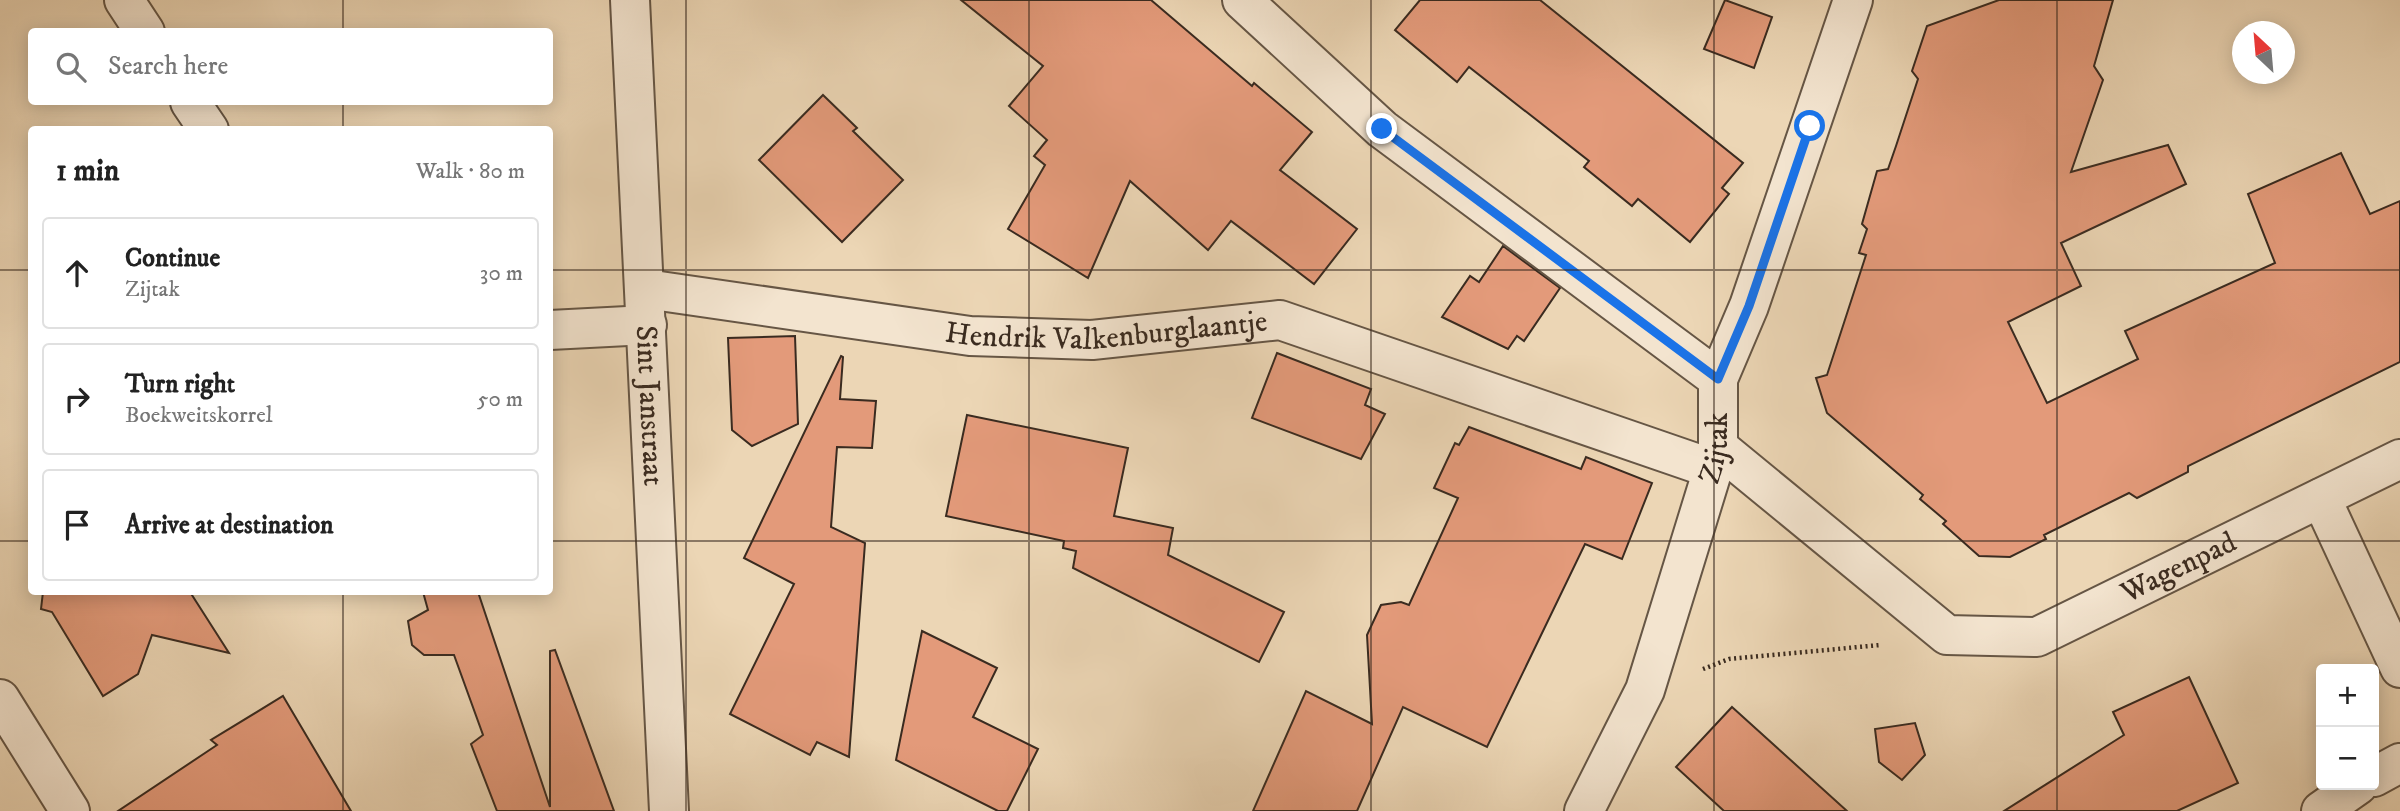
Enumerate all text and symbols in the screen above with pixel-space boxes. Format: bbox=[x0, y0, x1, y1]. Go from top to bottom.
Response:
north arrow bbox=[2232, 21, 2295, 84]
search box bbox=[28, 28, 553, 105]
icon: search bbox=[52, 48, 90, 86]
text: Search here bbox=[108, 50, 228, 83]
route start bbox=[1794, 110, 1825, 141]
route end bbox=[1366, 113, 1397, 144]
text: 1 min bbox=[56, 153, 119, 190]
text: Walk · 80 m bbox=[416, 157, 525, 186]
text: Continue bbox=[125, 242, 220, 275]
icon: ahead bbox=[58, 254, 96, 292]
text: 30 m bbox=[480, 259, 523, 288]
text: Zijtak bbox=[125, 275, 180, 304]
street label: Hendrik Valkenburglaantje bbox=[943, 303, 1269, 358]
street label: Sint Janstraat bbox=[627, 324, 672, 487]
text: Turn right bbox=[125, 368, 235, 401]
icon: right bbox=[58, 380, 96, 418]
text: 50 m bbox=[477, 385, 523, 414]
text: Boekweitskorrel bbox=[125, 401, 273, 430]
street label: Zijtak bbox=[1691, 412, 1737, 488]
icon: arrive bbox=[58, 506, 96, 544]
text: Arrive at destination bbox=[125, 509, 334, 542]
street label: Wagenpad bbox=[2114, 524, 2242, 612]
map controls bbox=[2316, 664, 2379, 790]
button: + bbox=[2316, 664, 2379, 727]
button: − bbox=[2316, 727, 2379, 790]

